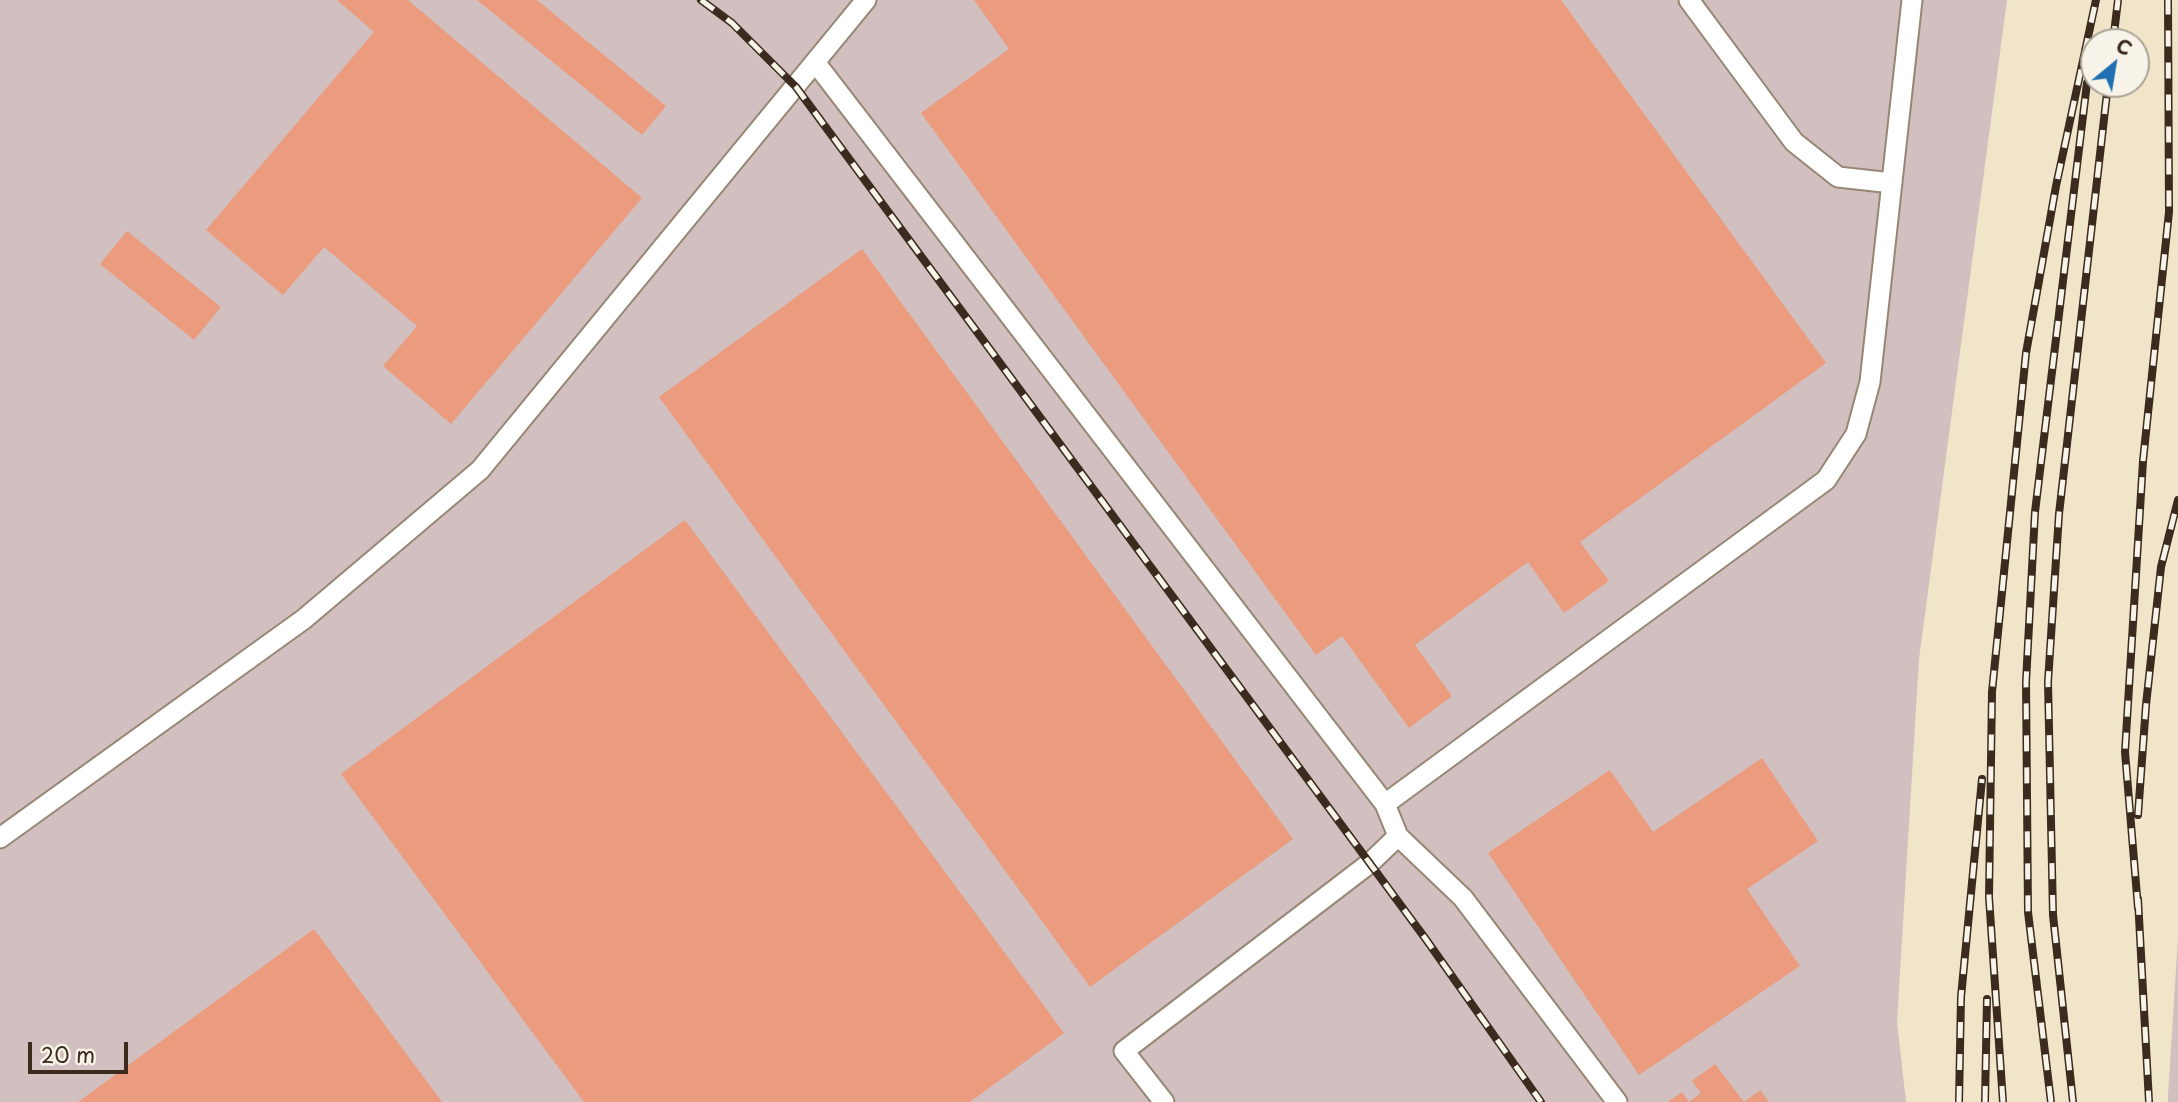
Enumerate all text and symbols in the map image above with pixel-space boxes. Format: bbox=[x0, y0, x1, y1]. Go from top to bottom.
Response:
north arrow bbox=[2080, 28, 2150, 98]
text: С bbox=[2111, 31, 2138, 62]
scale bar bbox=[32, 1028, 131, 1072]
text: 20 m bbox=[41, 1038, 95, 1070]

